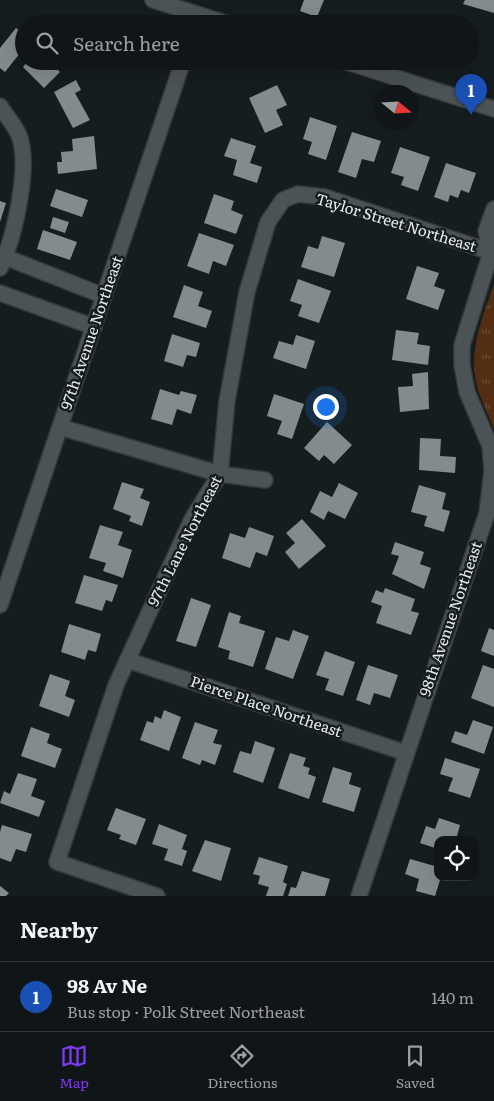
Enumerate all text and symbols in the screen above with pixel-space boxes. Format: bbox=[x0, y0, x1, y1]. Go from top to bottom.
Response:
search box bbox=[15, 15, 479, 70]
icon: search bbox=[33, 29, 61, 57]
text: Search here bbox=[73, 29, 180, 57]
pin: 1 bbox=[455, 74, 487, 115]
north arrow bbox=[374, 85, 419, 130]
street label: Taylor Street Northeast bbox=[313, 186, 480, 257]
street label: 97th Avenue Northeast bbox=[53, 252, 128, 413]
your location bbox=[313, 394, 339, 420]
street label: 97th Lane Northeast bbox=[141, 471, 227, 610]
street label: 98th Avenue Northeast bbox=[412, 538, 487, 699]
street label: Pierce Place Northeast bbox=[188, 669, 345, 742]
map controls bbox=[434, 836, 479, 881]
button: locate bbox=[434, 836, 479, 881]
text: Nearby bbox=[20, 913, 98, 944]
text: 98 Av Ne bbox=[67, 971, 147, 999]
text: 1 bbox=[33, 985, 39, 1009]
text: 140 m bbox=[431, 985, 474, 1009]
text: Bus stop · Polk Street Northeast bbox=[67, 999, 305, 1023]
tab: Map bbox=[59, 1042, 89, 1092]
tab: Directions bbox=[207, 1042, 277, 1092]
tab: Saved bbox=[396, 1042, 435, 1092]

